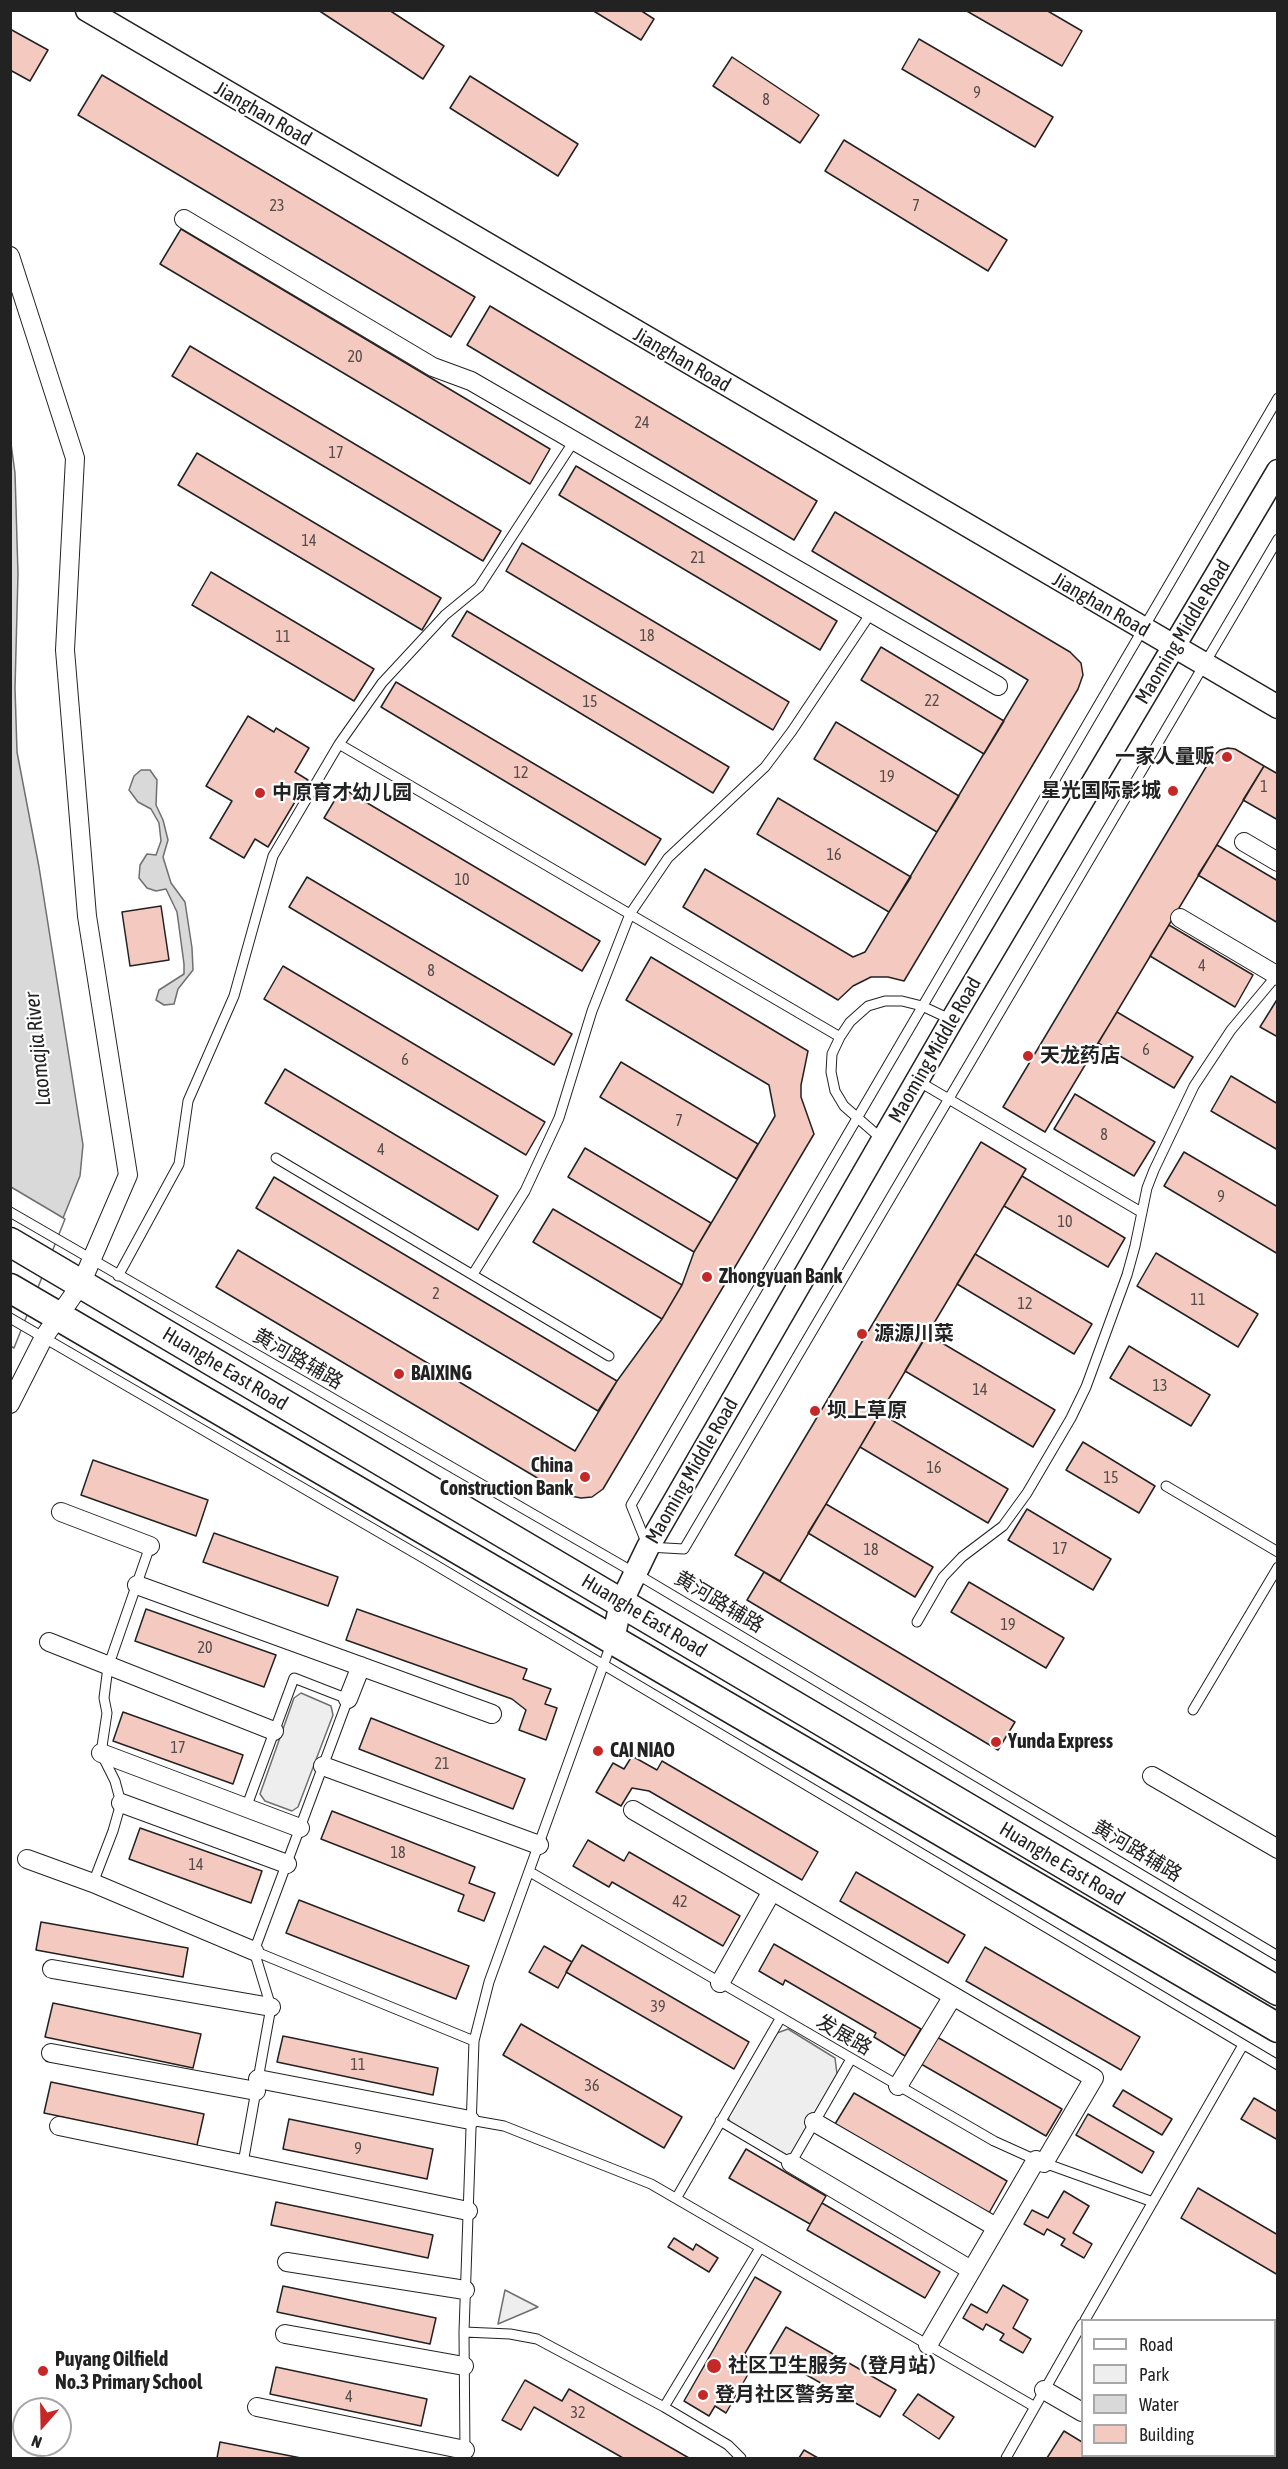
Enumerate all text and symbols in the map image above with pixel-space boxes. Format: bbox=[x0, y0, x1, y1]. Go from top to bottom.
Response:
street label: Jianghan Road bbox=[210, 77, 316, 151]
house number: 9 bbox=[973, 83, 981, 103]
house number: 8 bbox=[762, 90, 770, 110]
house number: 23 bbox=[269, 196, 285, 216]
house number: 7 bbox=[912, 196, 920, 216]
street label: Jianghan Road bbox=[629, 323, 735, 397]
house number: 20 bbox=[347, 347, 363, 367]
house number: 24 bbox=[634, 413, 650, 433]
house number: 17 bbox=[328, 443, 344, 463]
house number: 14 bbox=[301, 531, 317, 551]
house number: 21 bbox=[690, 548, 706, 568]
street label: Maoming Middle Road bbox=[1130, 555, 1236, 709]
street label: Jianghan Road bbox=[1048, 568, 1154, 642]
house number: 18 bbox=[639, 626, 655, 646]
house number: 11 bbox=[275, 627, 291, 647]
house number: 22 bbox=[924, 691, 940, 711]
house number: 15 bbox=[582, 692, 598, 712]
place label: 一家人量贩 bbox=[1115, 745, 1215, 769]
marker: 一家人量贩 bbox=[1220, 750, 1234, 764]
house number: 12 bbox=[513, 763, 529, 783]
house number: 19 bbox=[879, 767, 895, 787]
house number: 1 bbox=[1260, 777, 1268, 797]
place label: 星光国际影城 bbox=[1041, 779, 1161, 803]
place label: 中原育才幼儿园 bbox=[272, 781, 412, 805]
marker: 星光国际影城 bbox=[1166, 784, 1180, 798]
marker: 中原育才幼儿园 bbox=[253, 786, 267, 800]
house number: 16 bbox=[826, 845, 842, 865]
house number: 10 bbox=[454, 870, 470, 890]
house number: 4 bbox=[1198, 956, 1206, 976]
house number: 8 bbox=[427, 961, 435, 981]
street label: Maoming Middle Road bbox=[884, 973, 986, 1127]
water label: Laomajia River bbox=[19, 991, 57, 1107]
house number: 6 bbox=[1142, 1040, 1150, 1060]
place label: 天龙药店 bbox=[1040, 1044, 1120, 1068]
marker: 天龙药店 bbox=[1021, 1049, 1035, 1063]
house number: 6 bbox=[401, 1050, 409, 1070]
house number: 7 bbox=[675, 1111, 683, 1131]
house number: 8 bbox=[1100, 1125, 1108, 1145]
house number: 4 bbox=[377, 1140, 385, 1160]
house number: 9 bbox=[1217, 1187, 1225, 1207]
house number: 10 bbox=[1057, 1212, 1073, 1232]
place label: Zhongyuan Bank bbox=[719, 1265, 842, 1289]
marker: Zhongyuan Bank bbox=[700, 1270, 714, 1284]
house number: 2 bbox=[432, 1284, 440, 1304]
house number: 11 bbox=[1190, 1290, 1206, 1310]
house number: 12 bbox=[1017, 1294, 1033, 1314]
street label: Huanghe East Road bbox=[158, 1322, 292, 1416]
place label: 源源川菜 bbox=[874, 1322, 954, 1346]
street label: 黄河路辅路 bbox=[249, 1324, 347, 1394]
marker: 源源川菜 bbox=[855, 1327, 869, 1341]
place label: BAIXING bbox=[411, 1362, 472, 1386]
marker: BAIXING bbox=[392, 1367, 406, 1381]
house number: 13 bbox=[1152, 1376, 1168, 1396]
house number: 14 bbox=[972, 1380, 988, 1400]
street label: Maoming Middle Road bbox=[641, 1394, 743, 1548]
place label: 坝上草原 bbox=[827, 1399, 907, 1423]
marker: 坝上草原 bbox=[808, 1404, 822, 1418]
place label: China Construction Bank bbox=[440, 1454, 573, 1501]
house number: 16 bbox=[926, 1458, 942, 1478]
house number: 15 bbox=[1103, 1468, 1119, 1488]
marker: China Construction Bank bbox=[578, 1470, 592, 1484]
house number: 17 bbox=[1052, 1539, 1068, 1559]
house number: 18 bbox=[863, 1540, 879, 1560]
street label: 黄河路辅路 bbox=[670, 1566, 768, 1638]
street label: Huanghe East Road bbox=[577, 1569, 711, 1663]
house number: 19 bbox=[1000, 1615, 1016, 1635]
house number: 20 bbox=[197, 1638, 213, 1658]
place label: Yunda Express bbox=[1008, 1730, 1113, 1754]
marker: Yunda Express bbox=[989, 1735, 1003, 1749]
house number: 17 bbox=[170, 1738, 186, 1758]
place label: CAI NIAO bbox=[610, 1739, 675, 1763]
marker: CAI NIAO bbox=[591, 1744, 605, 1758]
house number: 21 bbox=[434, 1754, 450, 1774]
street label: 黄河路辅路 bbox=[1088, 1815, 1186, 1887]
street label: Huanghe East Road bbox=[995, 1817, 1129, 1911]
house number: 18 bbox=[390, 1843, 406, 1863]
house number: 14 bbox=[188, 1855, 204, 1875]
house number: 42 bbox=[672, 1892, 688, 1912]
house number: 39 bbox=[650, 1997, 666, 2017]
street label: 发展路 bbox=[812, 2010, 876, 2060]
house number: 11 bbox=[350, 2055, 366, 2075]
house number: 36 bbox=[584, 2076, 600, 2096]
house number: 9 bbox=[354, 2139, 362, 2159]
legend bbox=[1081, 2319, 1276, 2457]
text: Road bbox=[1139, 2334, 1173, 2355]
place label: Puyang Oilfield No.3 Primary School bbox=[55, 2348, 202, 2395]
place label: 社区卫生服务（登月站） bbox=[728, 2354, 948, 2378]
marker: 社区卫生服务（登月站） bbox=[705, 2357, 723, 2375]
marker: Puyang Oilfield No.3 Primary School bbox=[36, 2364, 50, 2378]
text: Park bbox=[1139, 2364, 1169, 2385]
place label: 登月社区警务室 bbox=[715, 2383, 855, 2407]
house number: 4 bbox=[345, 2387, 353, 2407]
marker: 登月社区警务室 bbox=[696, 2388, 710, 2402]
text: Water bbox=[1139, 2394, 1178, 2415]
north arrow bbox=[12, 2397, 72, 2457]
house number: 32 bbox=[570, 2403, 586, 2423]
text: Building bbox=[1139, 2424, 1194, 2445]
text: N bbox=[29, 2432, 44, 2452]

